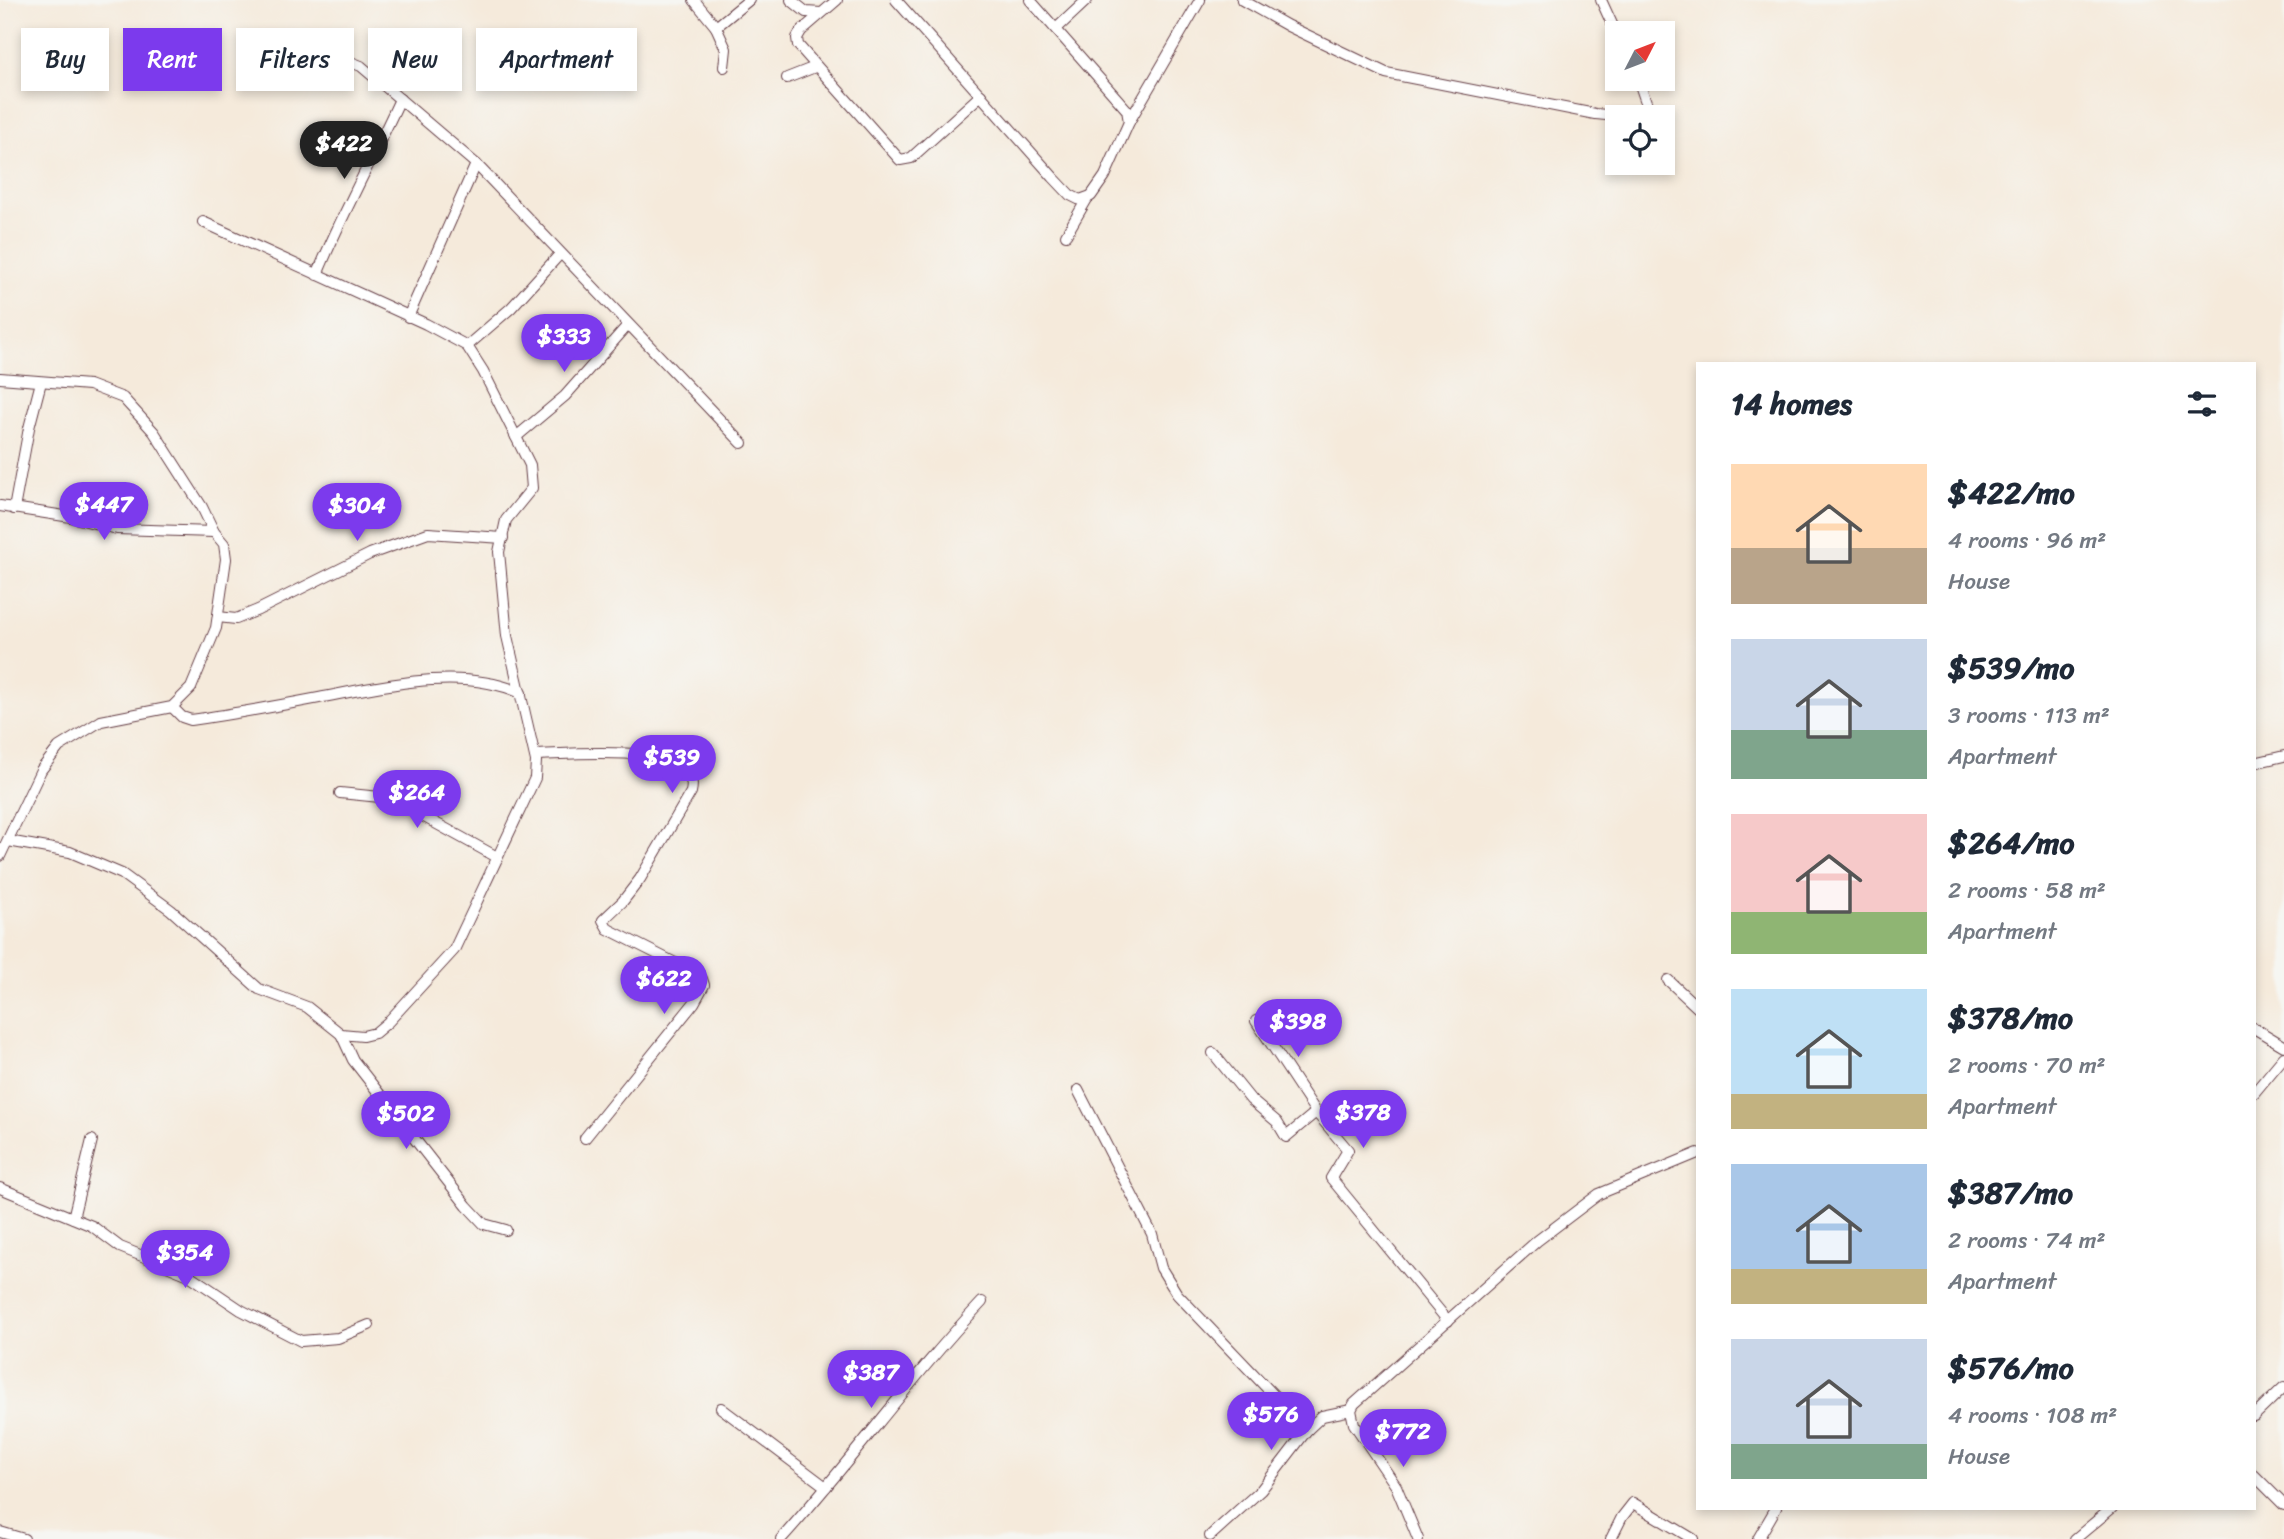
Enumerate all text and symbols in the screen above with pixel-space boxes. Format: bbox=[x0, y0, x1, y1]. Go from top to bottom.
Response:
north arrow bbox=[1605, 21, 1675, 91]
map controls bbox=[1605, 21, 1675, 175]
chip: Buy bbox=[21, 28, 109, 91]
chip: Rent bbox=[123, 28, 222, 91]
chip: Filters bbox=[236, 28, 354, 91]
chip: New bbox=[368, 28, 462, 91]
chip: Apartment bbox=[476, 28, 637, 91]
button: locate bbox=[1605, 105, 1675, 175]
pin: $422 bbox=[303, 122, 385, 181]
text: $422 bbox=[316, 123, 372, 164]
pin: $333 bbox=[523, 314, 605, 374]
text: $333 bbox=[537, 316, 591, 357]
text: 14 homes bbox=[1731, 377, 1852, 431]
icon: filters bbox=[2183, 385, 2221, 423]
text: $422/mo bbox=[1948, 466, 2075, 520]
pin: $447 bbox=[63, 482, 145, 542]
text: $447 bbox=[75, 484, 133, 525]
pin: $304 bbox=[316, 484, 398, 543]
text: $304 bbox=[328, 485, 386, 526]
icon: home bbox=[1787, 492, 1871, 576]
text: 4 rooms · 96 m² bbox=[1948, 520, 2106, 561]
text: House bbox=[1948, 561, 2010, 602]
text: $539/mo bbox=[1948, 641, 2075, 695]
icon: home bbox=[1787, 667, 1871, 751]
text: 3 rooms · 113 m² bbox=[1948, 695, 2110, 736]
pin: $539 bbox=[631, 736, 713, 795]
text: Apartment bbox=[1948, 736, 2057, 777]
text: $539 bbox=[644, 737, 700, 778]
pin: $264 bbox=[376, 770, 458, 830]
text: $264 bbox=[389, 772, 445, 813]
text: $264/mo bbox=[1948, 816, 2074, 870]
icon: home bbox=[1787, 842, 1871, 926]
text: 2 rooms · 58 m² bbox=[1948, 870, 2106, 911]
text: Apartment bbox=[1948, 911, 2057, 952]
pin: $622 bbox=[623, 956, 705, 1016]
text: $622 bbox=[636, 958, 692, 999]
text: $378/mo bbox=[1948, 991, 2073, 1045]
pin: $398 bbox=[1257, 1000, 1339, 1059]
text: $398 bbox=[1270, 1001, 1326, 1042]
icon: home bbox=[1787, 1017, 1871, 1101]
text: 2 rooms · 70 m² bbox=[1948, 1045, 2106, 1086]
text: Apartment bbox=[1948, 1086, 2057, 1127]
pin: $378 bbox=[1322, 1090, 1404, 1150]
pin: $502 bbox=[365, 1092, 447, 1151]
text: $378 bbox=[1335, 1092, 1391, 1133]
text: $502 bbox=[377, 1093, 435, 1134]
text: $387/mo bbox=[1948, 1166, 2073, 1220]
icon: home bbox=[1787, 1192, 1871, 1276]
text: 2 rooms · 74 m² bbox=[1948, 1220, 2105, 1261]
pin: $354 bbox=[144, 1230, 226, 1290]
text: $354 bbox=[157, 1232, 213, 1273]
text: Apartment bbox=[1948, 1261, 2057, 1302]
text: $576/mo bbox=[1948, 1341, 2074, 1395]
pin: $387 bbox=[830, 1350, 912, 1410]
text: $387 bbox=[843, 1352, 899, 1393]
icon: home bbox=[1787, 1367, 1871, 1451]
pin: $576 bbox=[1230, 1392, 1312, 1452]
text: $576 bbox=[1243, 1394, 1299, 1435]
text: 4 rooms · 108 m² bbox=[1948, 1395, 2117, 1436]
pin: $772 bbox=[1362, 1410, 1444, 1469]
text: $772 bbox=[1375, 1411, 1431, 1452]
text: House bbox=[1948, 1436, 2010, 1477]

